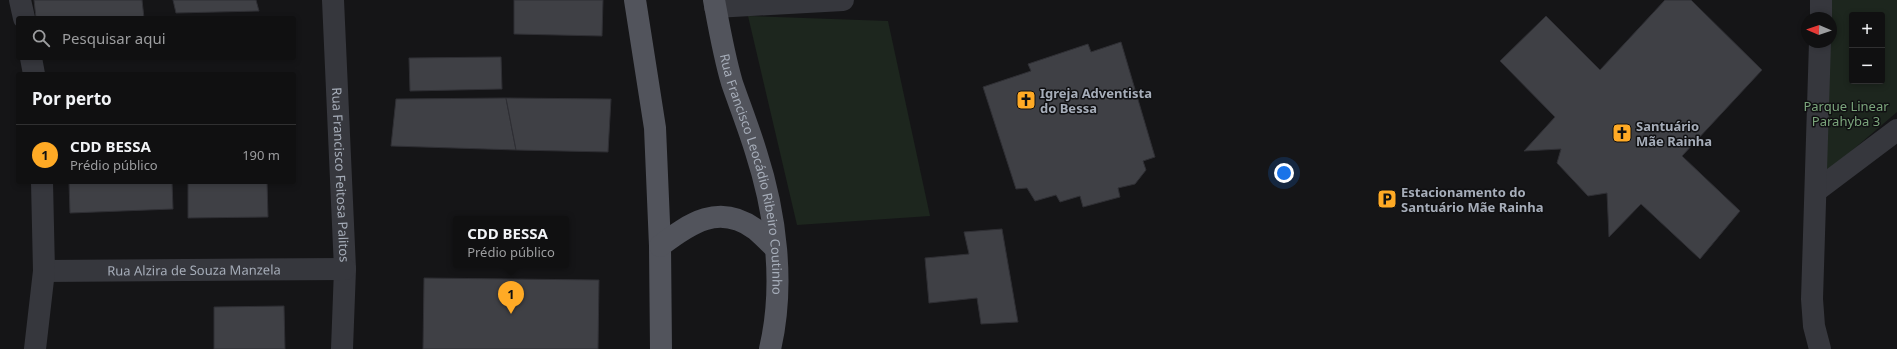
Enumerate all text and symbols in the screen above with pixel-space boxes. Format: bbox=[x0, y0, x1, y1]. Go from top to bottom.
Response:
north arrow bbox=[1801, 12, 1837, 48]
map controls bbox=[1849, 12, 1885, 84]
button: + bbox=[1849, 12, 1885, 48]
search box bbox=[16, 16, 296, 60]
icon: search bbox=[30, 27, 52, 49]
text: Pesquisar aqui bbox=[62, 28, 166, 48]
button: − bbox=[1849, 48, 1885, 84]
street label: Rua Francisco Leocádio Ribeiro Coutinho bbox=[716, 52, 787, 295]
place label: Igreja Adventista do Bessa bbox=[1040, 84, 1152, 117]
text: Por perto bbox=[32, 87, 112, 110]
street label: Rua Francisco Feitosa Palitos bbox=[328, 87, 354, 263]
church icon: Igreja Adventista do Bessa bbox=[1015, 89, 1037, 111]
park label: Parque Linear Parahyba 3 bbox=[1803, 97, 1889, 130]
place label: Santuário Mãe Rainha bbox=[1636, 117, 1712, 150]
church icon: Santuário Mãe Rainha bbox=[1611, 122, 1633, 144]
text: CDD BESSA bbox=[70, 136, 151, 156]
text: 1 bbox=[41, 146, 49, 164]
text: 190 m bbox=[242, 146, 280, 164]
text: Prédio público bbox=[70, 156, 158, 174]
your location bbox=[1274, 163, 1294, 183]
place label: Estacionamento do Santuário Mãe Rainha bbox=[1401, 183, 1544, 216]
parking icon: Estacionamento do Santuário Mãe Rainha bbox=[1376, 188, 1398, 210]
popup bbox=[453, 216, 569, 268]
text: CDD BESSA bbox=[467, 223, 548, 243]
text: Prédio público bbox=[467, 243, 555, 261]
street label: Rua Alzira de Souza Manzela bbox=[107, 260, 281, 280]
pin: 1 bbox=[498, 281, 524, 314]

